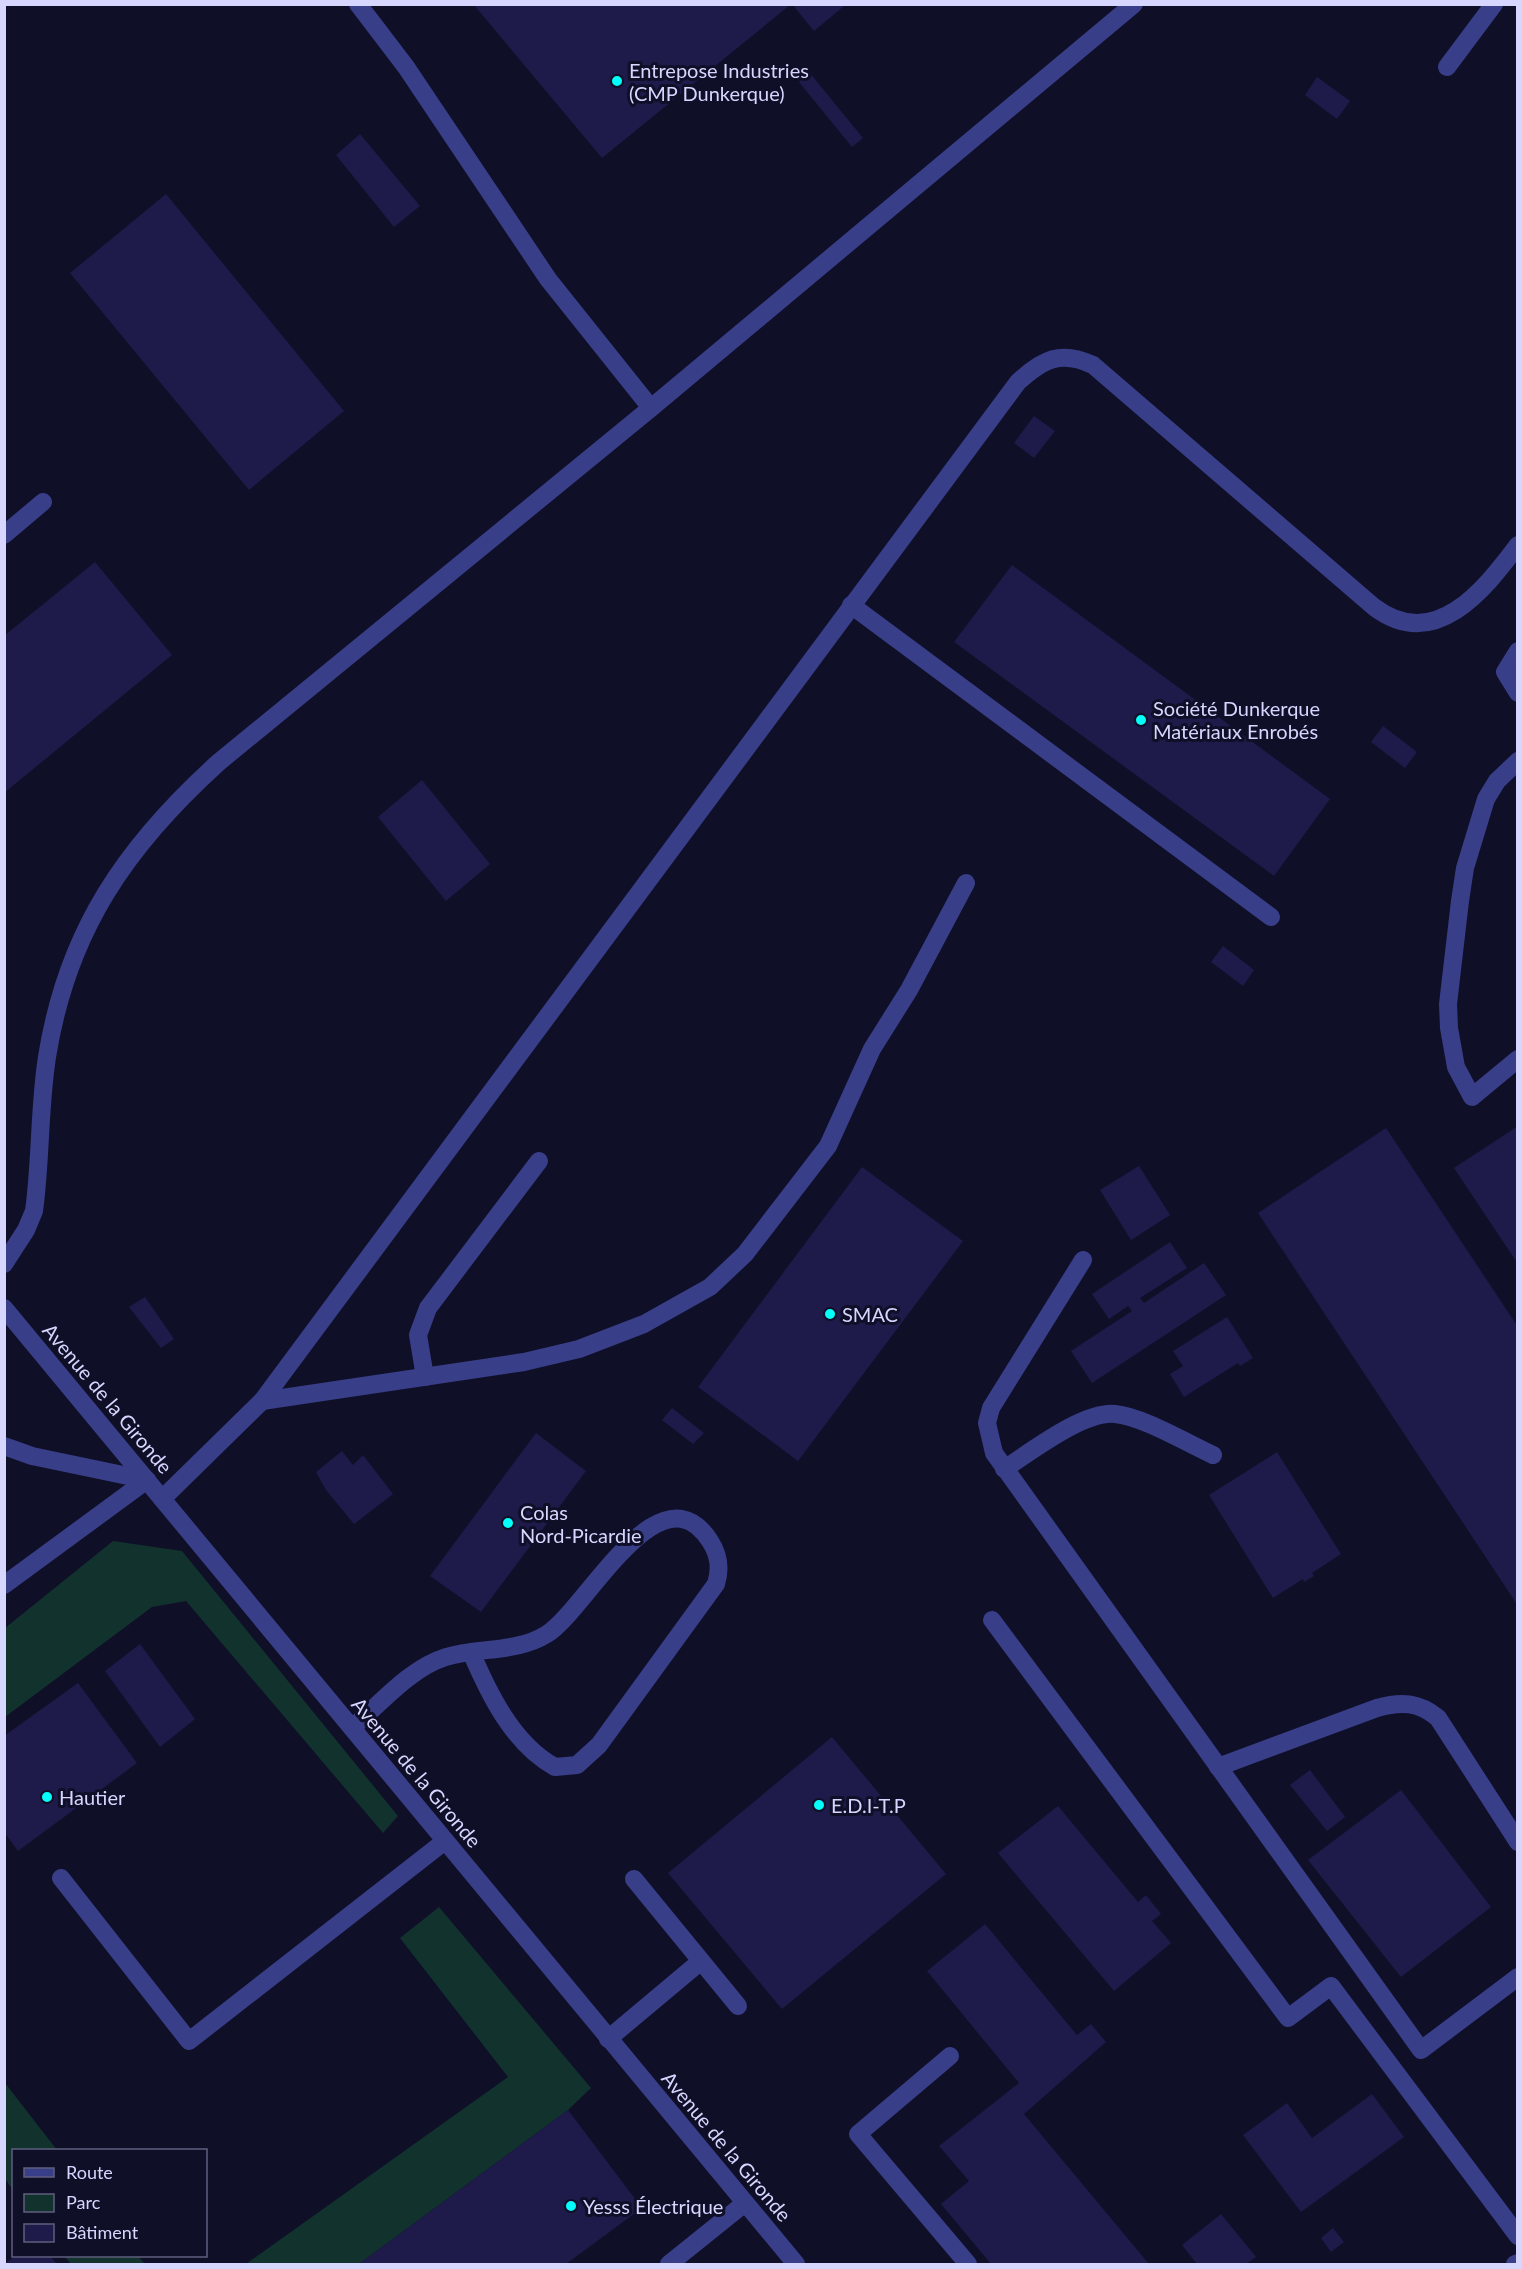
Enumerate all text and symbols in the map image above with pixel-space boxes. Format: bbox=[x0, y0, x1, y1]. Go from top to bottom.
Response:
place label: Entrepose Industries (CMP Dunkerque) bbox=[629, 58, 809, 105]
marker: Entrepose Industries (CMP Dunkerque) bbox=[610, 74, 624, 88]
place label: Société Dunkerque Matériaux Enrobés bbox=[1153, 696, 1320, 743]
marker: Société Dunkerque Matériaux Enrobés bbox=[1134, 713, 1148, 727]
place label: SMAC bbox=[842, 1302, 898, 1326]
marker: SMAC bbox=[823, 1307, 837, 1321]
street label: Avenue de la Gironde bbox=[38, 1318, 178, 1478]
place label: Colas Nord-Picardie bbox=[520, 1500, 642, 1547]
marker: Colas Nord-Picardie bbox=[501, 1516, 515, 1530]
street label: Avenue de la Gironde bbox=[347, 1692, 487, 1852]
place label: Hautier bbox=[59, 1785, 126, 1809]
marker: Hautier bbox=[40, 1790, 54, 1804]
place label: E.D.I-T.P bbox=[831, 1793, 906, 1817]
marker: E.D.I-T.P bbox=[812, 1798, 826, 1812]
street label: Avenue de la Gironde bbox=[657, 2066, 797, 2226]
legend bbox=[12, 2149, 207, 2257]
text: Route bbox=[66, 2161, 113, 2183]
text: Parc bbox=[66, 2191, 101, 2213]
place label: Yesss Électrique bbox=[583, 2194, 723, 2218]
marker: Yesss Électrique bbox=[564, 2199, 578, 2213]
text: Bâtiment bbox=[66, 2221, 139, 2243]

